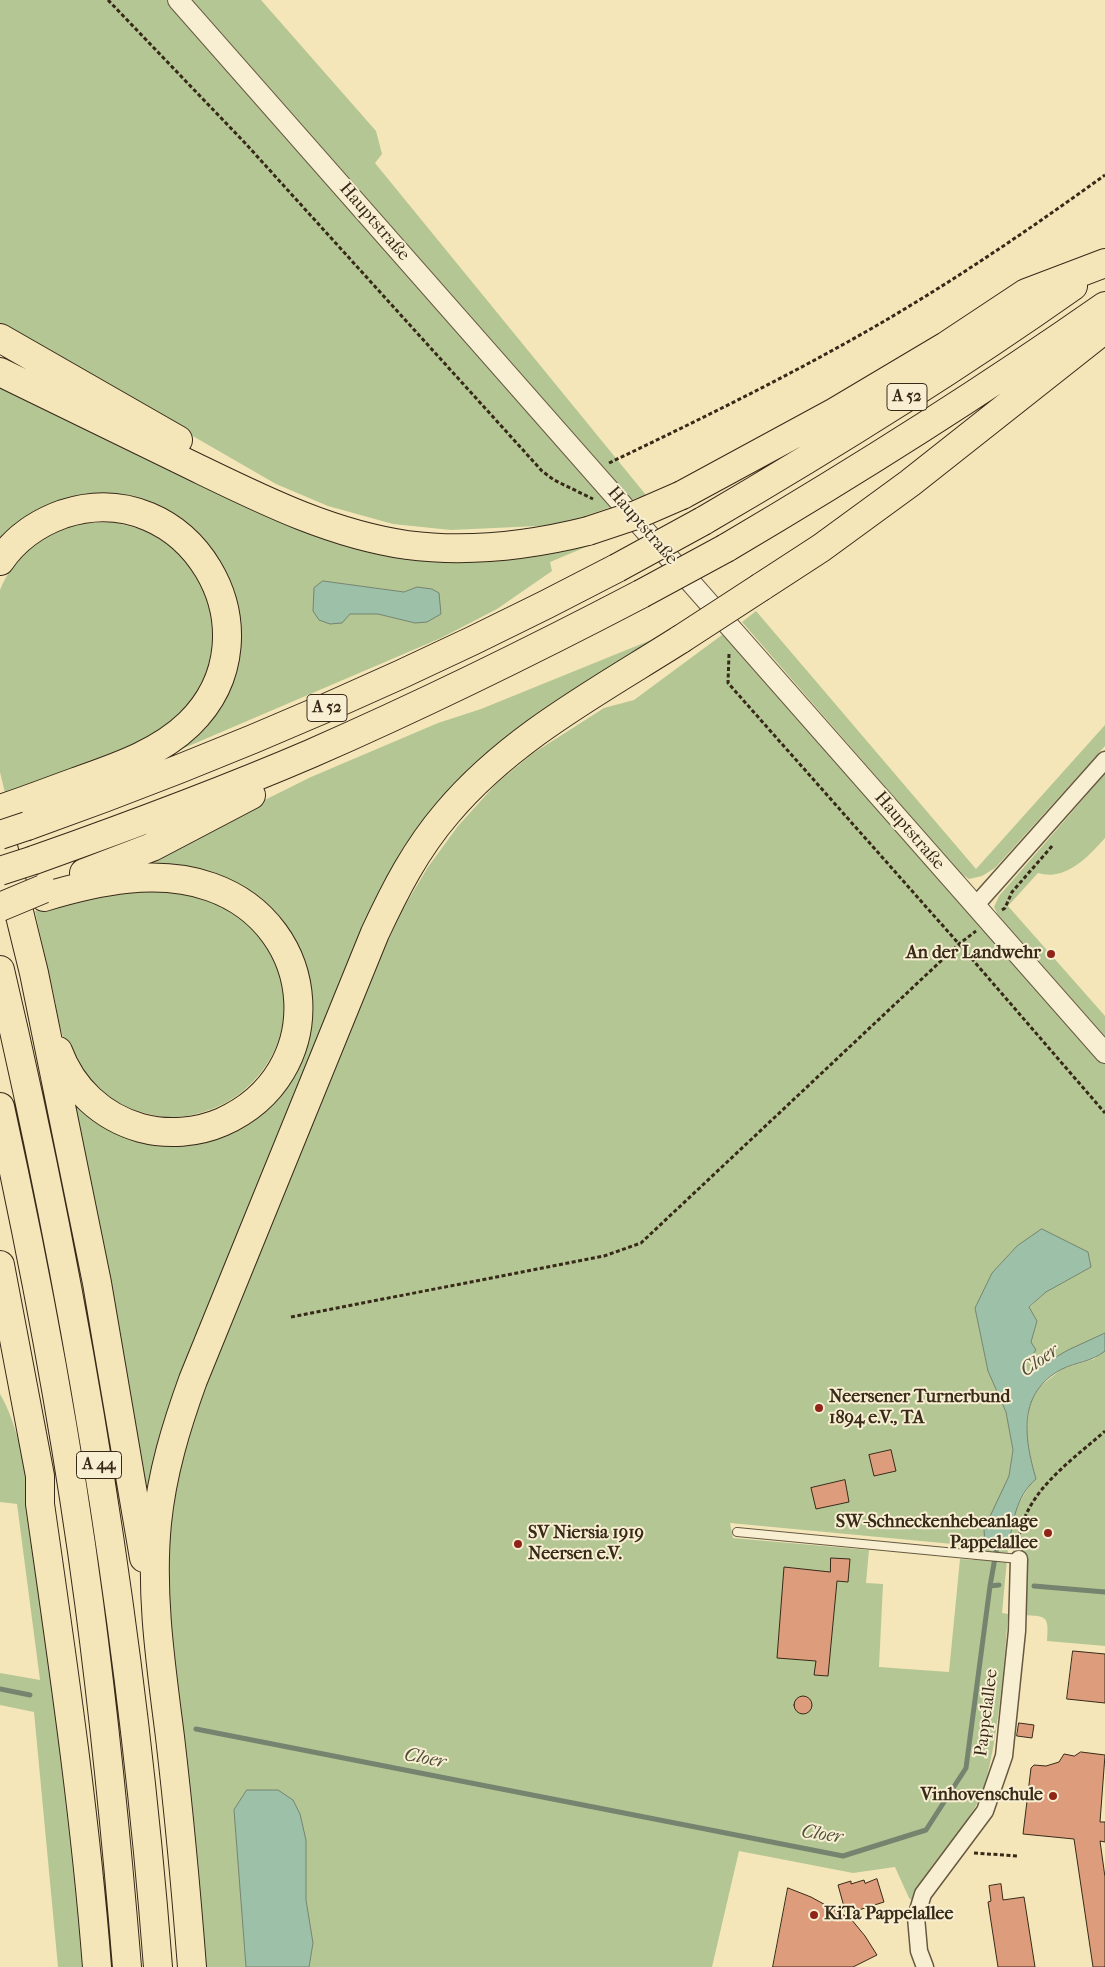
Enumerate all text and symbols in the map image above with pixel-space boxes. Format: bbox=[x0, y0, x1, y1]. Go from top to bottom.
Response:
street label: Hauptstraße bbox=[334, 178, 414, 266]
road number: A 52 bbox=[887, 384, 927, 411]
street label: Hauptstraße bbox=[602, 482, 682, 570]
road number: A 52 bbox=[307, 694, 347, 721]
street label: Hauptstraße bbox=[869, 787, 949, 875]
place label: An der Landwehr bbox=[906, 943, 1041, 965]
marker: An der Landwehr bbox=[1045, 948, 1057, 960]
water label: Cloer bbox=[1016, 1340, 1064, 1382]
place label: Neersener Turnerbund 1894 e.V., TA bbox=[829, 1387, 1010, 1430]
marker: Neersener Turnerbund 1894 e.V., TA bbox=[813, 1402, 825, 1414]
road number: A 44 bbox=[76, 1452, 122, 1478]
place label: SW-Schneckenhebeanlage Pappelallee bbox=[836, 1512, 1038, 1555]
place label: SV Niersia 1919 Neersen e.V. bbox=[528, 1523, 644, 1566]
marker: SW-Schneckenhebeanlage Pappelallee bbox=[1042, 1527, 1054, 1539]
marker: SV Niersia 1919 Neersen e.V. bbox=[512, 1538, 524, 1550]
street label: Pappelallee bbox=[971, 1668, 1003, 1758]
water label: Cloer bbox=[402, 1744, 448, 1774]
place label: Vinhovenschule bbox=[920, 1785, 1043, 1807]
marker: Vinhovenschule bbox=[1047, 1790, 1059, 1802]
water label: Cloer bbox=[800, 1821, 844, 1849]
place label: KiTa Pappelallee bbox=[824, 1904, 953, 1926]
marker: KiTa Pappelallee bbox=[808, 1909, 820, 1921]

